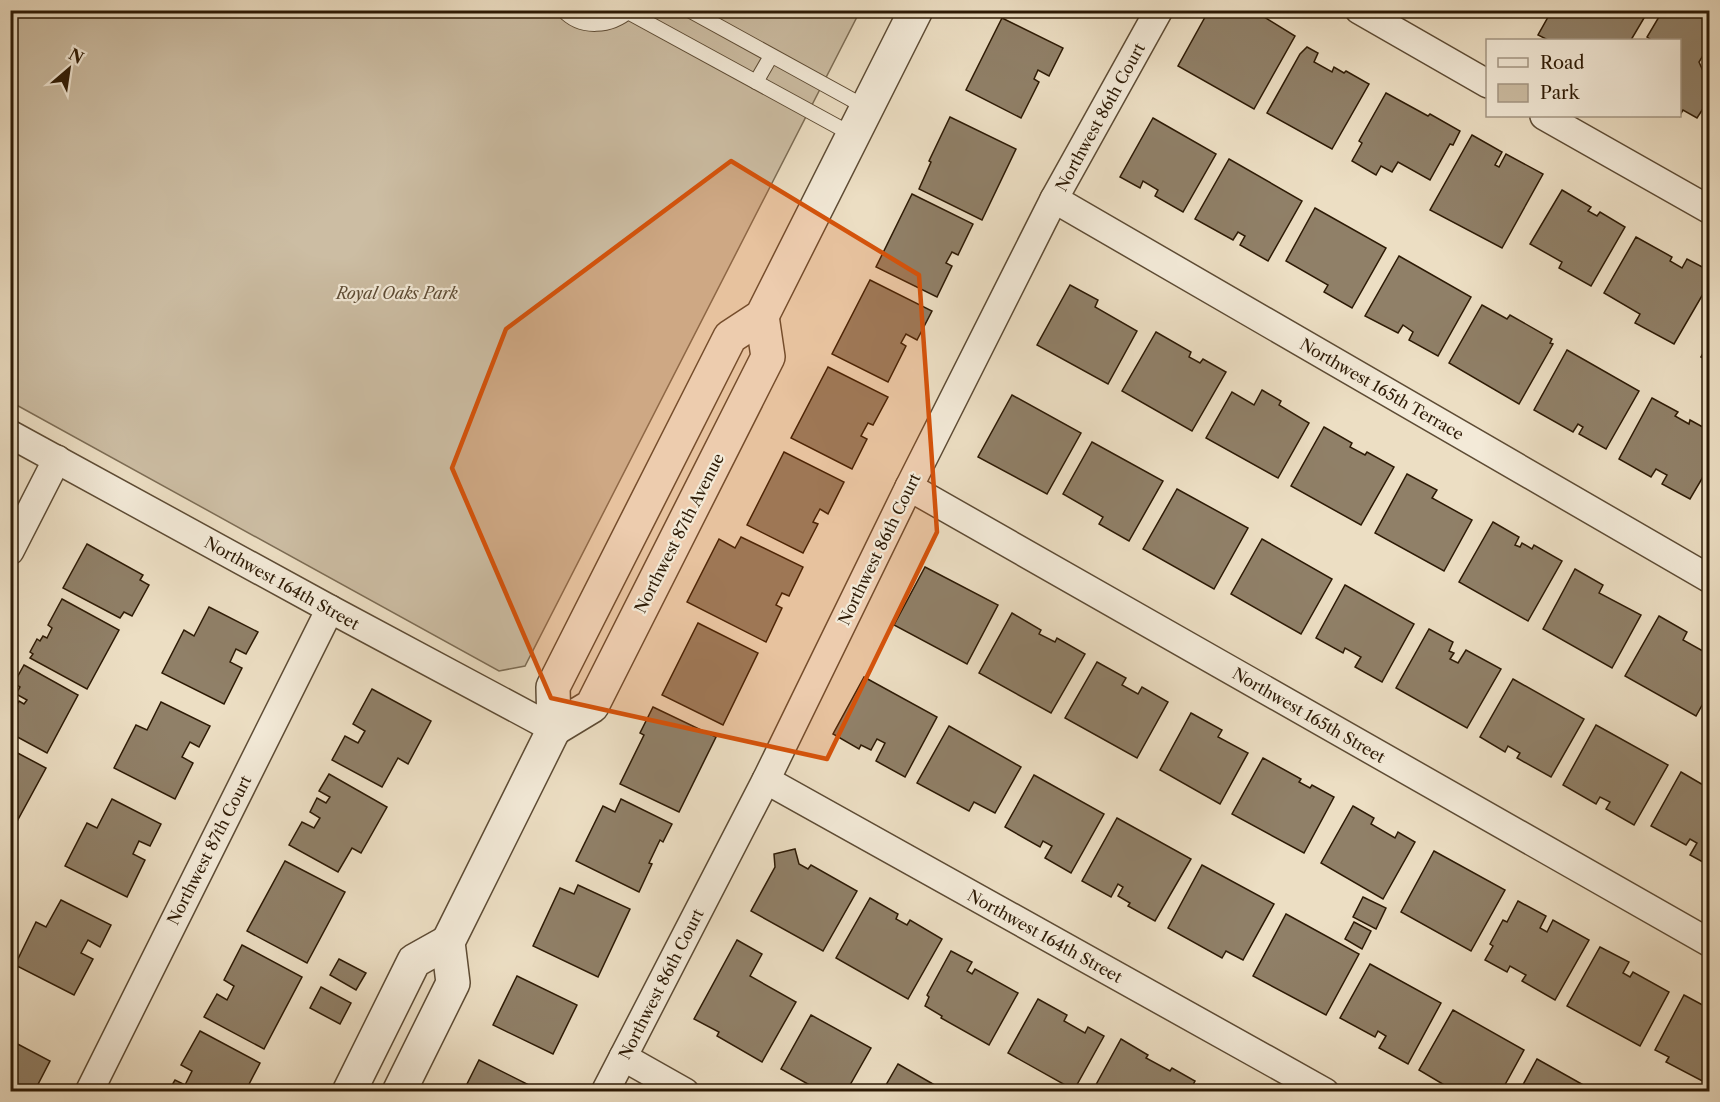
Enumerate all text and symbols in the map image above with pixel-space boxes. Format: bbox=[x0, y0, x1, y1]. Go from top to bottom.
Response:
north arrow bbox=[39, 39, 99, 99]
street label: Northwest 86th Court bbox=[1051, 39, 1149, 195]
legend bbox=[1486, 39, 1681, 117]
text: N bbox=[65, 44, 87, 68]
text: Road bbox=[1540, 52, 1585, 74]
text: Park bbox=[1540, 82, 1581, 104]
park label: Royal Oaks Park bbox=[334, 283, 458, 303]
street label: Northwest 165th Terrace bbox=[1296, 334, 1468, 444]
street label: Northwest 87th Avenue bbox=[630, 450, 728, 616]
street label: Northwest 86th Court bbox=[834, 470, 925, 628]
street label: Northwest 164th Street bbox=[201, 532, 363, 634]
street label: Northwest 165th Street bbox=[1229, 663, 1389, 767]
street label: Northwest 87th Court bbox=[163, 772, 255, 928]
street label: Northwest 164th Street bbox=[964, 885, 1126, 987]
street label: Northwest 86th Court bbox=[614, 905, 708, 1063]

